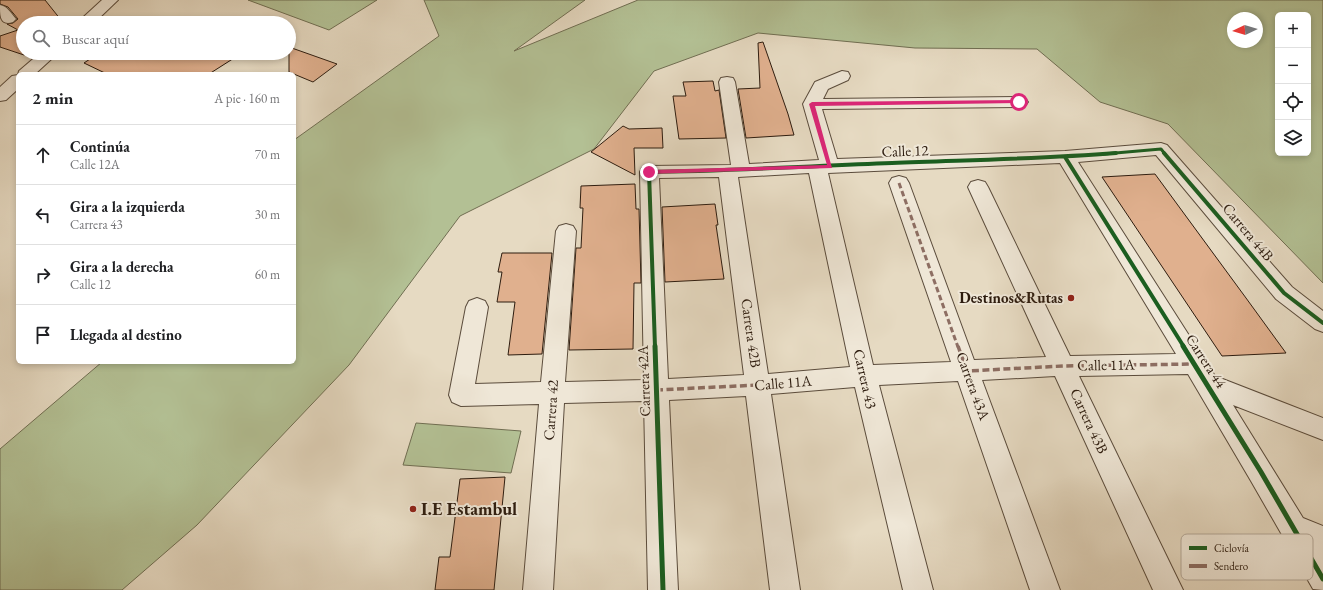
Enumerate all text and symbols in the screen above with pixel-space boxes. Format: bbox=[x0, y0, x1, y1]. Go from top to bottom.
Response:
north arrow bbox=[1227, 12, 1263, 48]
map controls bbox=[1275, 12, 1311, 156]
button: + bbox=[1275, 12, 1311, 48]
search box bbox=[16, 16, 296, 60]
icon: search bbox=[30, 27, 52, 49]
text: Buscar aquí bbox=[62, 29, 129, 48]
button: − bbox=[1275, 48, 1311, 84]
button: locate bbox=[1275, 84, 1311, 120]
text: 2 min bbox=[32, 87, 73, 109]
text: A pie · 160 m bbox=[214, 90, 280, 107]
route start bbox=[1010, 93, 1028, 111]
button: layers bbox=[1275, 120, 1311, 156]
text: Continúa bbox=[70, 137, 130, 156]
street label: Calle 12 bbox=[881, 140, 930, 161]
icon: ahead bbox=[32, 144, 54, 166]
text: 70 m bbox=[255, 146, 280, 163]
text: Calle 12A bbox=[70, 156, 120, 173]
route end bbox=[640, 163, 658, 181]
text: Gira a la izquierda bbox=[70, 197, 185, 216]
street label: Carrera 44B bbox=[1219, 199, 1278, 265]
icon: left bbox=[32, 204, 54, 226]
text: 30 m bbox=[255, 206, 280, 223]
text: Carrera 43 bbox=[70, 216, 123, 233]
text: Gira a la derecha bbox=[70, 257, 174, 276]
icon: right bbox=[32, 264, 54, 286]
text: 60 m bbox=[255, 266, 280, 283]
text: Calle 12 bbox=[70, 276, 111, 293]
place label: Destinos&Rutas bbox=[959, 288, 1063, 307]
marker: Destinos&Rutas bbox=[1066, 293, 1076, 303]
street label: Carrera 42B bbox=[737, 297, 766, 369]
icon: arrive bbox=[32, 324, 54, 346]
text: Llegada al destino bbox=[70, 325, 182, 344]
street label: Carrera 44 bbox=[1182, 330, 1231, 392]
street label: Carrera 42A bbox=[633, 344, 654, 417]
street label: Carrera 43 bbox=[849, 347, 882, 411]
street label: Carrera 43A bbox=[952, 349, 995, 423]
street label: Calle 11A bbox=[1077, 354, 1136, 375]
street label: Calle 11A bbox=[754, 370, 813, 394]
street label: Carrera 42 bbox=[539, 378, 562, 441]
street label: Carrera 43B bbox=[1066, 385, 1113, 457]
place label: I.E Estambul bbox=[421, 497, 517, 520]
marker: I.E Estambul bbox=[408, 504, 418, 514]
legend bbox=[1181, 534, 1313, 580]
text: Ciclovía bbox=[1214, 541, 1249, 555]
text: Sendero bbox=[1214, 559, 1249, 573]

